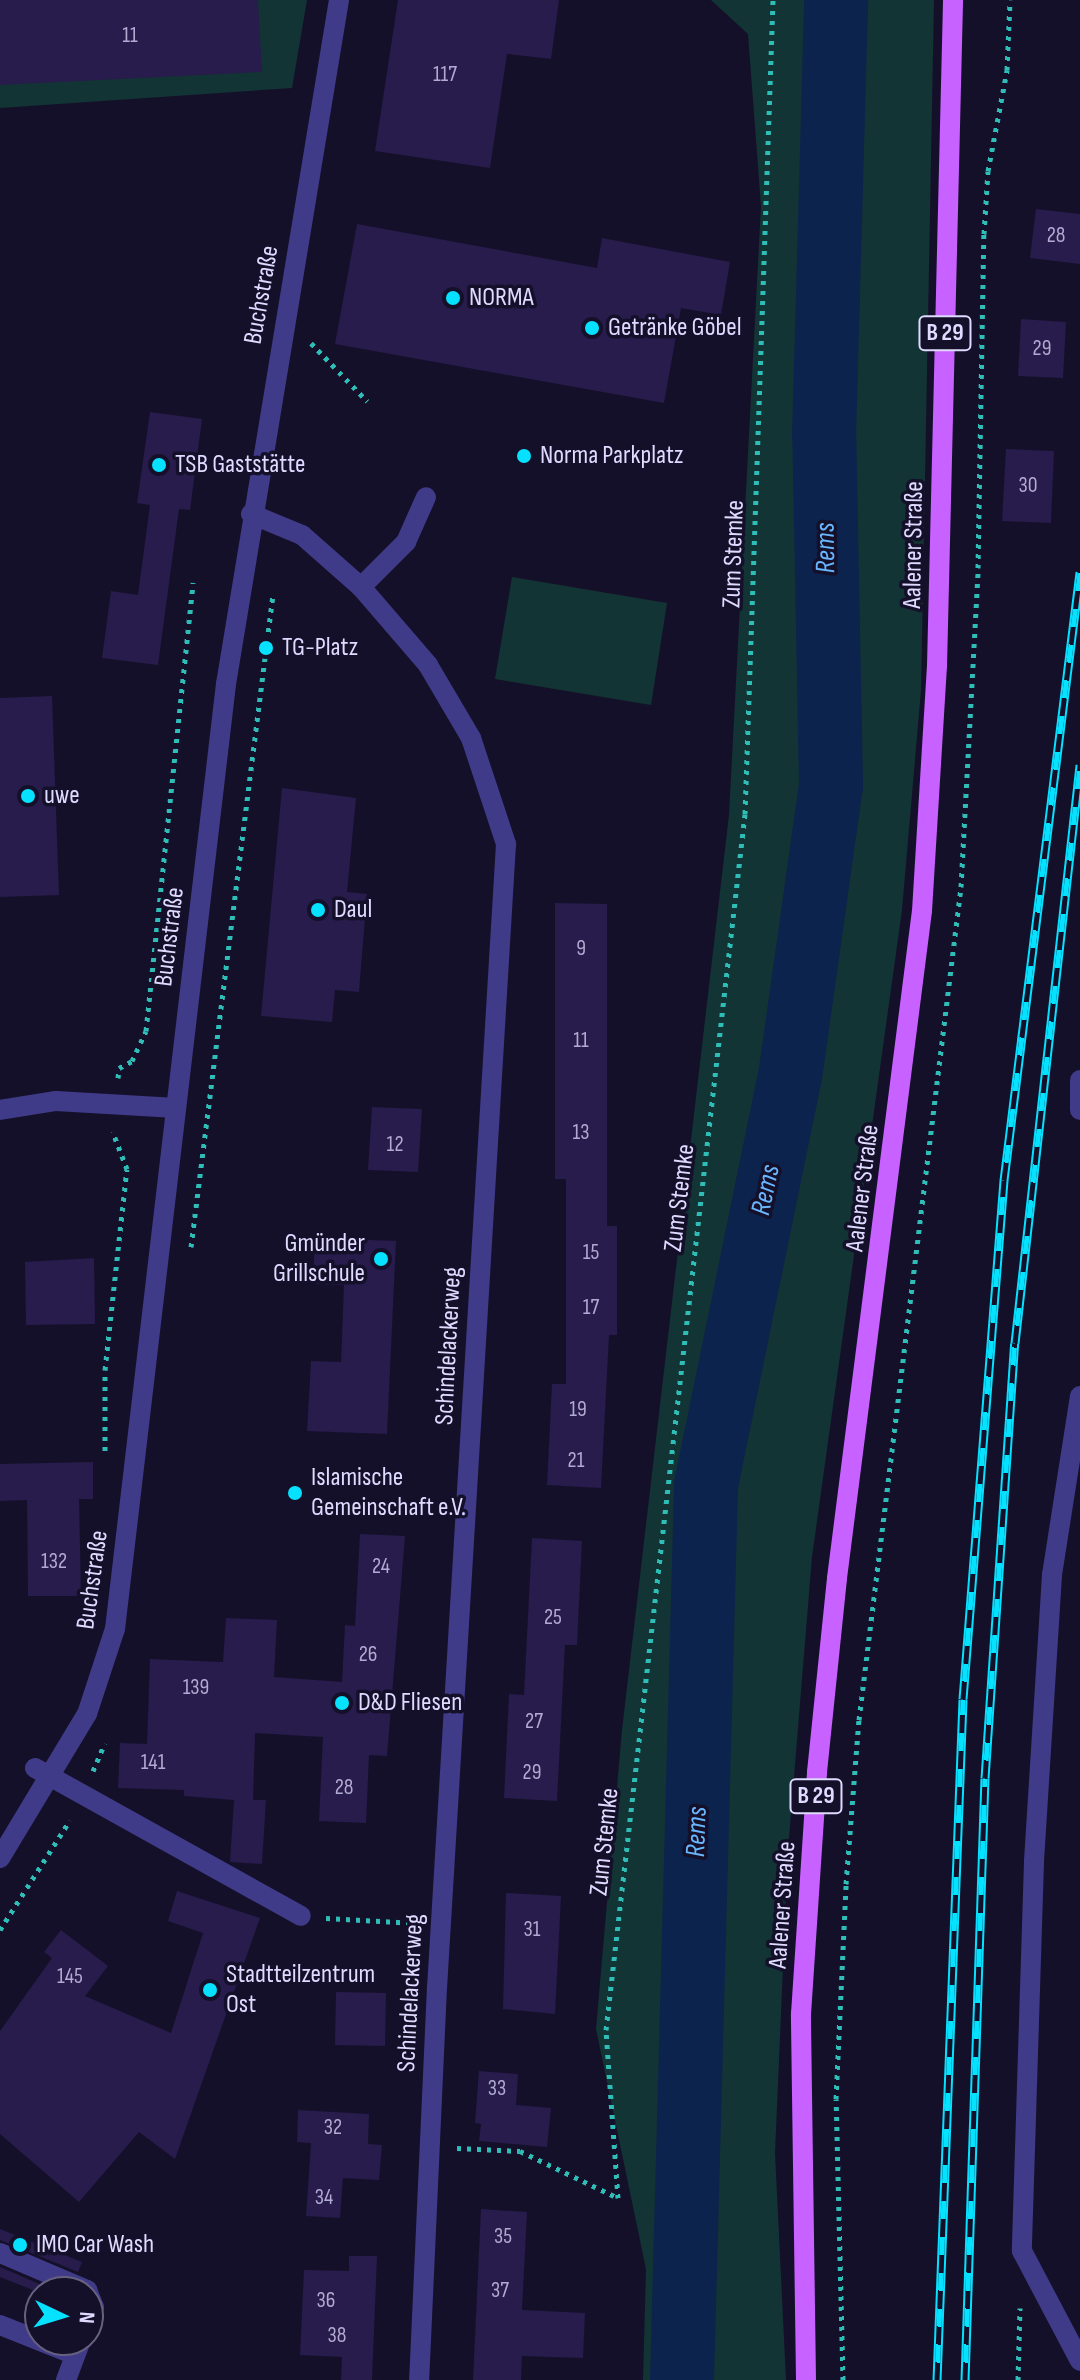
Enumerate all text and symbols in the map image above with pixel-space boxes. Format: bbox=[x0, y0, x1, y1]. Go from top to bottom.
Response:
house number: 11 bbox=[122, 23, 138, 49]
house number: 117 bbox=[433, 62, 457, 88]
house number: 28 bbox=[1047, 223, 1065, 249]
street label: Buchstraße bbox=[238, 243, 286, 347]
place label: NORMA bbox=[469, 282, 534, 314]
marker: NORMA bbox=[444, 289, 462, 307]
place label: Getränke Göbel bbox=[608, 312, 742, 344]
road number: B 29 bbox=[917, 313, 973, 353]
marker: Getränke Göbel bbox=[583, 319, 601, 337]
house number: 29 bbox=[1033, 336, 1051, 362]
place label: Norma Parkplatz bbox=[540, 440, 683, 472]
marker: Norma Parkplatz bbox=[515, 447, 533, 465]
place label: TSB Gaststätte bbox=[175, 449, 305, 481]
marker: TSB Gaststätte bbox=[150, 456, 168, 474]
house number: 30 bbox=[1018, 473, 1038, 499]
street label: Aalener Straße bbox=[897, 481, 931, 609]
street label: Zum Stemke bbox=[717, 499, 751, 609]
water label: Rems bbox=[809, 522, 843, 574]
place label: TG-Platz bbox=[282, 632, 358, 664]
marker: TG-Platz bbox=[257, 639, 275, 657]
place label: uwe bbox=[44, 780, 80, 812]
marker: uwe bbox=[19, 787, 37, 805]
street label: Buchstraße bbox=[148, 886, 192, 988]
place label: Daul bbox=[334, 894, 372, 926]
marker: Daul bbox=[309, 901, 327, 919]
house number: 9 bbox=[576, 936, 586, 962]
house number: 11 bbox=[573, 1028, 589, 1054]
house number: 13 bbox=[573, 1120, 589, 1146]
street label: Aalener Straße bbox=[840, 1123, 886, 1253]
house number: 12 bbox=[386, 1132, 404, 1158]
street label: Zum Stemke bbox=[658, 1142, 702, 1254]
water label: Rems bbox=[744, 1162, 788, 1218]
place label: Gmünder Grillschule bbox=[273, 1228, 365, 1290]
house number: 15 bbox=[583, 1240, 599, 1266]
marker: Gmünder Grillschule bbox=[372, 1250, 390, 1268]
street label: Schindelackerweg bbox=[429, 1266, 469, 1426]
house number: 17 bbox=[583, 1295, 599, 1321]
house number: 19 bbox=[569, 1397, 587, 1423]
house number: 21 bbox=[568, 1448, 584, 1474]
place label: Islamische Gemeinschaft e.V. bbox=[311, 1462, 466, 1524]
marker: Islamische Gemeinschaft e.V. bbox=[286, 1484, 304, 1502]
street label: Buchstraße bbox=[71, 1528, 115, 1632]
house number: 132 bbox=[41, 1549, 67, 1575]
house number: 24 bbox=[372, 1554, 390, 1580]
house number: 25 bbox=[544, 1605, 562, 1631]
house number: 26 bbox=[359, 1642, 377, 1668]
house number: 139 bbox=[183, 1675, 209, 1701]
place label: D&D Fliesen bbox=[358, 1687, 462, 1719]
marker: D&D Fliesen bbox=[333, 1694, 351, 1712]
house number: 27 bbox=[525, 1709, 543, 1735]
house number: 141 bbox=[141, 1750, 165, 1776]
house number: 29 bbox=[523, 1760, 541, 1786]
house number: 28 bbox=[335, 1775, 353, 1801]
road number: B 29 bbox=[788, 1776, 844, 1816]
street label: Zum Stemke bbox=[584, 1787, 626, 1897]
water label: Rems bbox=[679, 1806, 715, 1858]
street label: Aalener Straße bbox=[763, 1840, 803, 1970]
street label: Schindelackerweg bbox=[391, 1913, 431, 2073]
house number: 31 bbox=[524, 1917, 540, 1943]
place label: Stadtteilzentrum Ost bbox=[226, 1959, 375, 2020]
house number: 145 bbox=[57, 1964, 83, 1990]
marker: Stadtteilzentrum Ost bbox=[201, 1981, 219, 1999]
house number: 33 bbox=[488, 2076, 506, 2102]
house number: 32 bbox=[324, 2115, 342, 2141]
house number: 34 bbox=[315, 2185, 333, 2211]
house number: 35 bbox=[494, 2224, 512, 2250]
place label: IMO Car Wash bbox=[36, 2229, 154, 2261]
marker: IMO Car Wash bbox=[11, 2236, 29, 2254]
north arrow bbox=[24, 2276, 104, 2356]
house number: 37 bbox=[491, 2278, 509, 2304]
house number: 36 bbox=[317, 2288, 335, 2314]
text: N bbox=[73, 2311, 100, 2324]
house number: 38 bbox=[328, 2323, 346, 2349]

